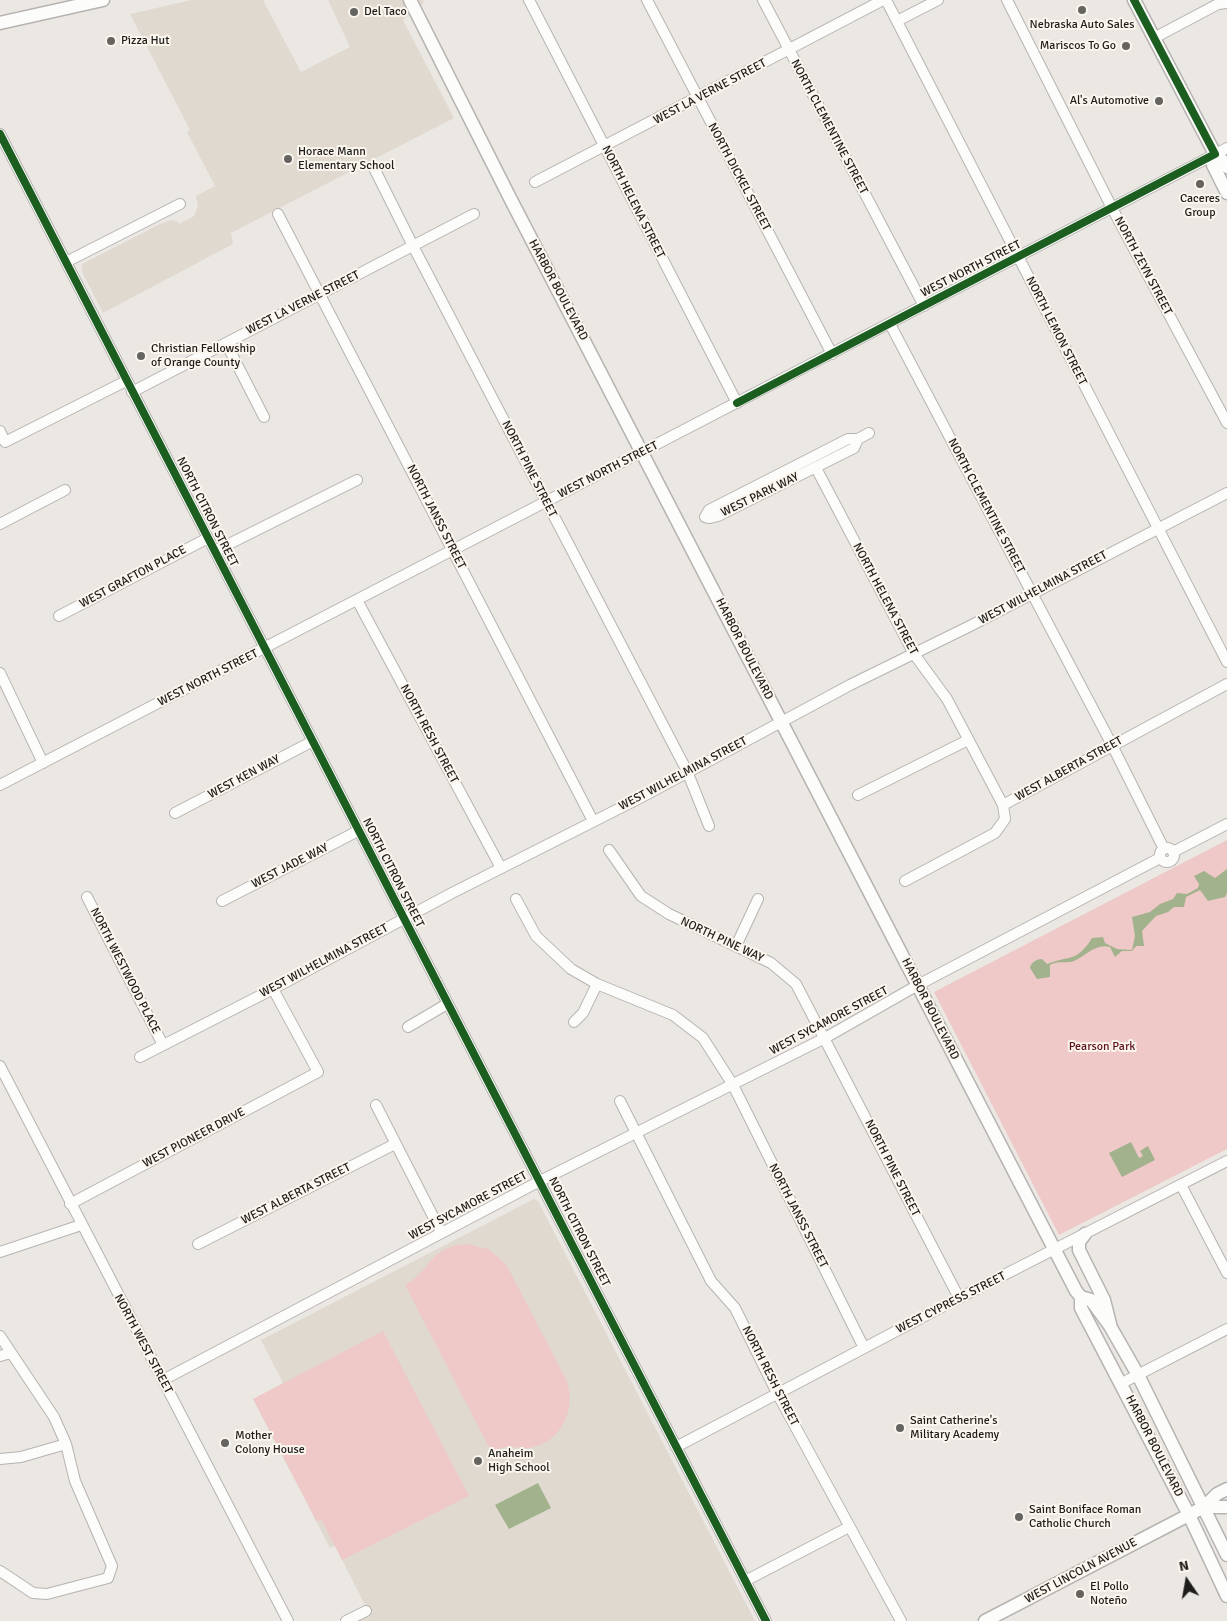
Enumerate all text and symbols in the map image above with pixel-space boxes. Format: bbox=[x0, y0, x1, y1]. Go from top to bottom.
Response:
marker: Nebraska Auto Sales bbox=[1076, 4, 1088, 16]
place label: Del Taco bbox=[364, 5, 407, 19]
marker: Del Taco bbox=[348, 6, 360, 18]
place label: Nebraska Auto Sales bbox=[1029, 18, 1135, 32]
place label: Pizza Hut bbox=[121, 34, 169, 48]
marker: Pizza Hut bbox=[105, 35, 117, 47]
place label: Mariscos To Go bbox=[1040, 39, 1116, 53]
marker: Mariscos To Go bbox=[1120, 40, 1132, 52]
street label: WEST LA VERNE STREET bbox=[651, 56, 769, 128]
street label: NORTH CLEMENTINE STREET bbox=[787, 57, 871, 197]
place label: Al's Automotive bbox=[1070, 94, 1149, 108]
marker: Al's Automotive bbox=[1153, 95, 1165, 107]
street label: NORTH DICKEL STREET bbox=[704, 121, 774, 233]
street label: NORTH HELENA STREET bbox=[598, 143, 668, 261]
place label: Horace Mann Elementary School bbox=[298, 145, 394, 173]
marker: Horace Mann Elementary School bbox=[282, 153, 294, 165]
marker: Caceres Group bbox=[1194, 178, 1206, 190]
place label: Caceres Group bbox=[1180, 192, 1220, 220]
street label: NORTH ZEYN STREET bbox=[1111, 214, 1175, 318]
street label: HARBOR BOULEVARD bbox=[525, 237, 591, 343]
street label: WEST NORTH STREET bbox=[918, 237, 1024, 301]
street label: WEST LA VERNE STREET bbox=[244, 268, 362, 338]
street label: NORTH LEMON STREET bbox=[1022, 274, 1090, 388]
place label: Christian Fellowship of Orange County bbox=[151, 342, 256, 370]
marker: Christian Fellowship of Orange County bbox=[135, 350, 147, 362]
street label: NORTH PINE STREET bbox=[498, 418, 560, 520]
street label: NORTH CLEMENTINE STREET bbox=[944, 436, 1028, 576]
street label: WEST NORTH STREET bbox=[555, 438, 661, 502]
street label: NORTH CITRON STREET bbox=[173, 455, 241, 569]
street label: NORTH JANSS STREET bbox=[403, 462, 469, 572]
street label: WEST PARK WAY bbox=[719, 470, 801, 520]
street label: NORTH HELENA STREET bbox=[849, 541, 921, 657]
street label: WEST GRAFTON PLACE bbox=[77, 543, 189, 611]
street label: WEST WILHELMINA STREET bbox=[976, 548, 1110, 628]
street label: HARBOR BOULEVARD bbox=[712, 596, 776, 702]
street label: WEST NORTH STREET bbox=[155, 646, 261, 710]
street label: NORTH RESH STREET bbox=[397, 682, 461, 786]
street label: WEST ALBERTA STREET bbox=[1013, 733, 1125, 805]
street label: WEST WILHELMINA STREET bbox=[616, 734, 750, 814]
street label: WEST KEN WAY bbox=[206, 752, 282, 802]
street label: NORTH CITRON STREET bbox=[359, 816, 427, 930]
street label: WEST JADE WAY bbox=[249, 840, 331, 892]
street label: NORTH WESTWOOD PLACE bbox=[87, 906, 163, 1036]
street label: NORTH PINE WAY bbox=[678, 914, 766, 966]
street label: WEST WILHELMINA STREET bbox=[257, 921, 391, 1001]
street label: HARBOR BOULEVARD bbox=[898, 956, 962, 1062]
street label: WEST SYCAMORE STREET bbox=[767, 984, 891, 1058]
park label: Pearson Park bbox=[1069, 1040, 1135, 1054]
street label: WEST PIONEER DRIVE bbox=[140, 1105, 248, 1171]
street label: NORTH PINE STREET bbox=[861, 1117, 923, 1219]
street label: WEST ALBERTA STREET bbox=[239, 1160, 353, 1228]
street label: NORTH JANSS STREET bbox=[765, 1161, 831, 1271]
street label: WEST SYCAMORE STREET bbox=[406, 1169, 530, 1243]
street label: NORTH CITRON STREET bbox=[545, 1175, 613, 1289]
street label: WEST CYPRESS STREET bbox=[894, 1269, 1008, 1337]
street label: NORTH WEST STREET bbox=[111, 1292, 175, 1396]
street label: NORTH RESH STREET bbox=[739, 1324, 801, 1428]
street label: HARBOR BOULEVARD bbox=[1122, 1393, 1186, 1499]
place label: Saint Catherine's Military Academy bbox=[910, 1414, 999, 1442]
marker: Saint Catherine's Military Academy bbox=[894, 1422, 906, 1434]
place label: Mother Colony House bbox=[235, 1429, 305, 1457]
marker: Mother Colony House bbox=[219, 1437, 231, 1449]
place label: Anaheim High School bbox=[488, 1447, 550, 1475]
marker: Anaheim High School bbox=[472, 1455, 484, 1467]
place label: Saint Boniface Roman Catholic Church bbox=[1029, 1503, 1141, 1531]
marker: Saint Boniface Roman Catholic Church bbox=[1013, 1511, 1025, 1523]
street label: WEST LINCOLN AVENUE bbox=[1022, 1535, 1140, 1607]
north arrow bbox=[1162, 1556, 1212, 1606]
text: N bbox=[1177, 1557, 1190, 1575]
place label: El Pollo Noteño bbox=[1090, 1580, 1129, 1608]
marker: El Pollo Noteño bbox=[1074, 1588, 1086, 1600]

